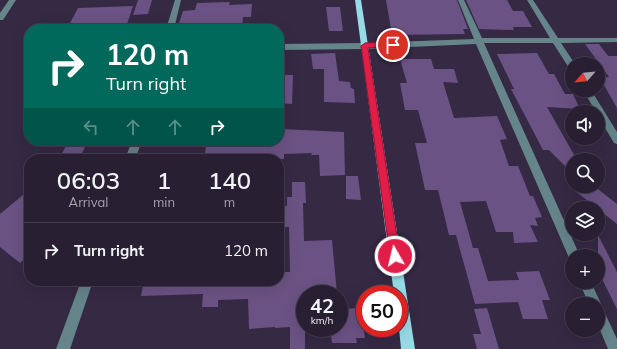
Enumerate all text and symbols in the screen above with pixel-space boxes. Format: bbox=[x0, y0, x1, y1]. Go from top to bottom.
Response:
pin bbox=[376, 28, 410, 62]
icon: arrive bbox=[382, 34, 404, 56]
text: 120 m bbox=[106, 37, 189, 72]
icon: right bbox=[40, 40, 92, 92]
north arrow bbox=[565, 57, 605, 97]
map controls bbox=[565, 57, 605, 337]
text: Turn right bbox=[106, 72, 186, 95]
button: sound bbox=[565, 105, 605, 145]
icon: left bbox=[80, 116, 102, 138]
icon: ahead bbox=[122, 116, 144, 138]
icon: ahead bbox=[164, 116, 186, 138]
icon: right bbox=[206, 116, 228, 138]
button: search bbox=[565, 153, 605, 193]
text: 06:03 bbox=[57, 165, 120, 195]
text: 1 bbox=[157, 165, 171, 195]
text: 140 bbox=[208, 165, 251, 195]
text: Arrival bbox=[69, 194, 108, 210]
text: min bbox=[153, 194, 175, 210]
text: m bbox=[224, 194, 235, 210]
button: layers bbox=[565, 201, 605, 241]
position arrow bbox=[374, 235, 416, 277]
icon: right bbox=[40, 240, 62, 262]
text: Turn right bbox=[74, 241, 144, 260]
text: 120 m bbox=[224, 241, 268, 260]
button: + bbox=[565, 249, 605, 289]
speed limit sign: 50 bbox=[356, 285, 408, 337]
text: 42 bbox=[310, 293, 334, 318]
button: − bbox=[565, 297, 605, 337]
text: km/h bbox=[311, 314, 333, 327]

